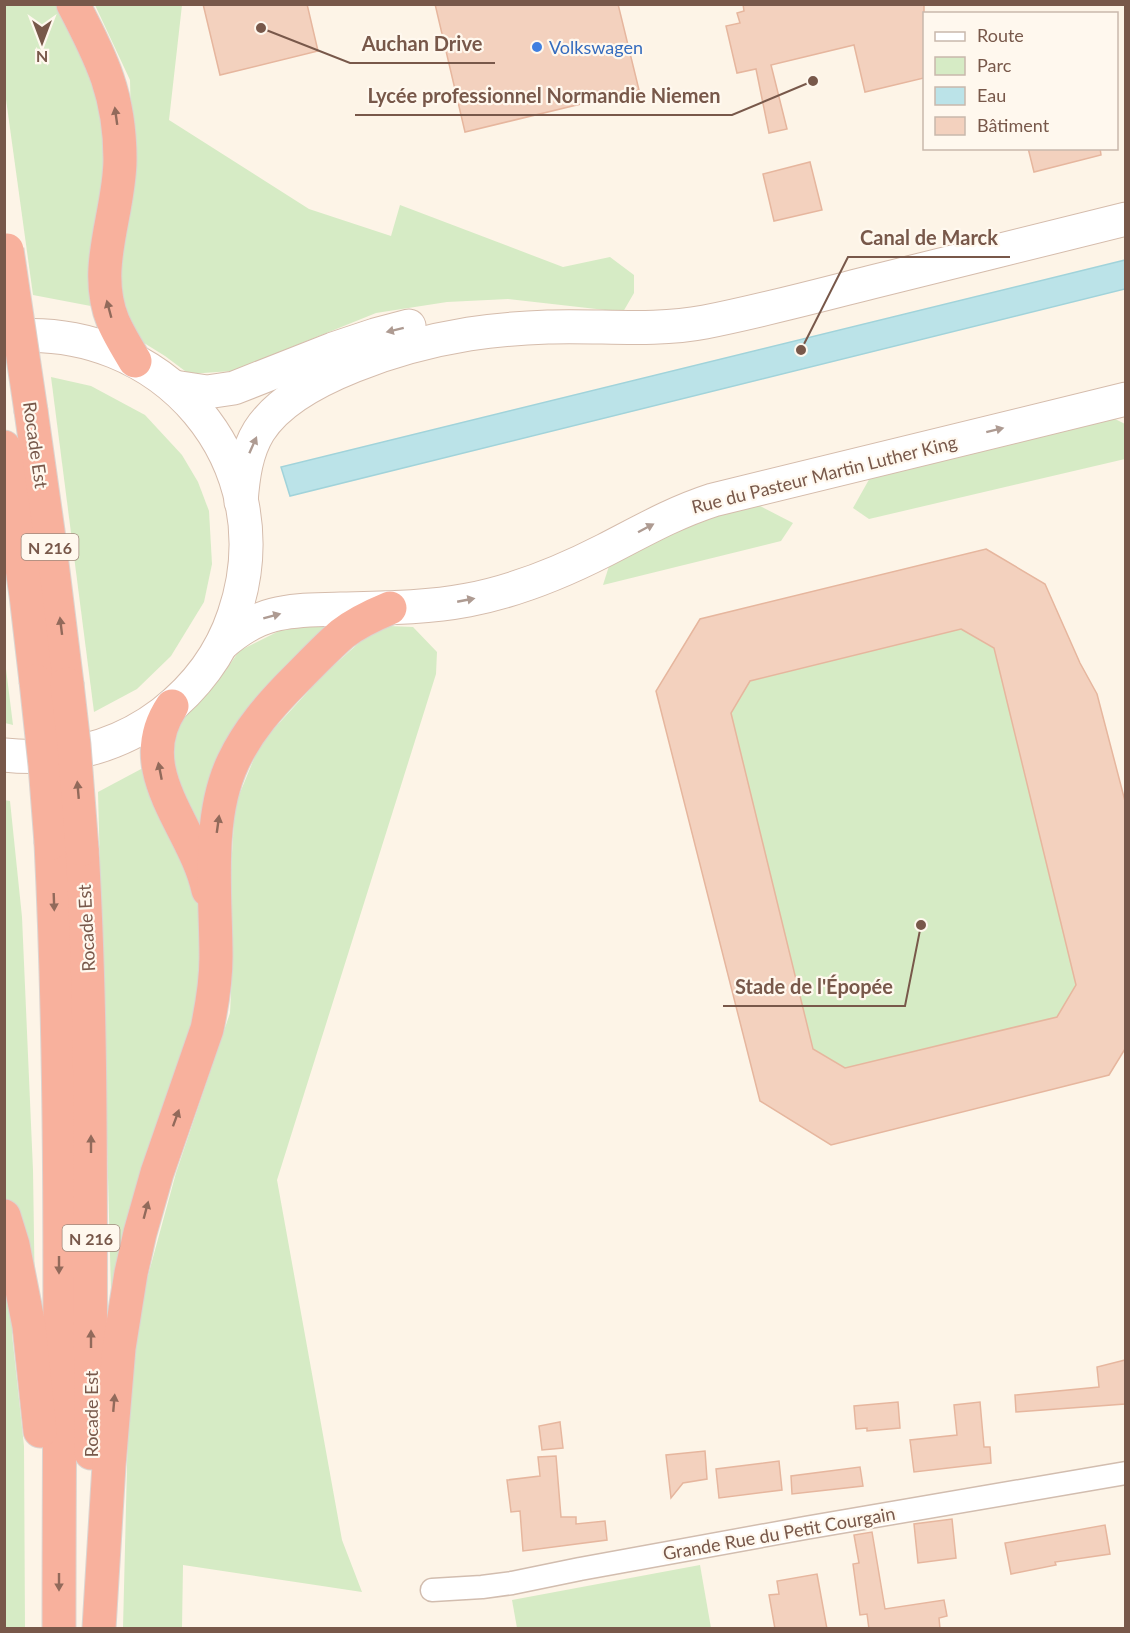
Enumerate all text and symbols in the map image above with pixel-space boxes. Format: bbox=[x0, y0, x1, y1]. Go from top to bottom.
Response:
north arrow bbox=[12, 12, 72, 72]
legend bbox=[923, 12, 1118, 150]
text: Route bbox=[977, 24, 1024, 46]
callout: Auchan Drive bbox=[350, 25, 495, 63]
text: Auchan Drive bbox=[361, 31, 483, 55]
place label: Volkswagen bbox=[549, 36, 643, 58]
marker: Volkswagen bbox=[530, 40, 544, 54]
text: N bbox=[36, 48, 48, 67]
text: Parc bbox=[977, 54, 1012, 76]
callout: Lycée professionnel Normandie Niemen bbox=[355, 77, 732, 115]
text: Lycée professionnel Normandie Niemen bbox=[367, 83, 721, 107]
text: Eau bbox=[977, 84, 1006, 106]
one-way arrow bbox=[111, 106, 121, 125]
text: Bâtiment bbox=[977, 114, 1050, 136]
callout: Canal de Marck bbox=[848, 219, 1010, 257]
text: Canal de Marck bbox=[860, 225, 998, 249]
one-way arrow bbox=[104, 299, 114, 318]
one-way arrow bbox=[386, 325, 404, 335]
street label: Rocade Est bbox=[19, 400, 53, 490]
one-way arrow bbox=[986, 425, 1004, 435]
street label: Rue du Pasteur Martin Luther King bbox=[689, 430, 959, 518]
one-way arrow bbox=[248, 436, 258, 454]
one-way arrow bbox=[638, 523, 655, 533]
road number: N 216 bbox=[22, 534, 78, 560]
one-way arrow bbox=[457, 595, 476, 604]
one-way arrow bbox=[263, 611, 281, 620]
one-way arrow bbox=[56, 616, 65, 635]
one-way arrow bbox=[155, 762, 164, 781]
one-way arrow bbox=[73, 781, 82, 800]
one-way arrow bbox=[213, 814, 222, 833]
street label: Rocade Est bbox=[73, 883, 99, 972]
one-way arrow bbox=[50, 892, 59, 911]
callout: Stade de l'Épopée bbox=[723, 968, 905, 1006]
text: Stade de l'Épopée bbox=[735, 974, 893, 998]
one-way arrow bbox=[172, 1109, 182, 1127]
one-way arrow bbox=[86, 1135, 96, 1154]
one-way arrow bbox=[141, 1201, 151, 1220]
road number: N 216 bbox=[62, 1225, 119, 1251]
one-way arrow bbox=[54, 1255, 64, 1274]
one-way arrow bbox=[86, 1330, 96, 1349]
street label: Rocade Est bbox=[80, 1370, 102, 1458]
one-way arrow bbox=[109, 1393, 119, 1412]
street label: Grande Rue du Petit Courgain bbox=[661, 1502, 897, 1564]
one-way arrow bbox=[54, 1572, 64, 1591]

